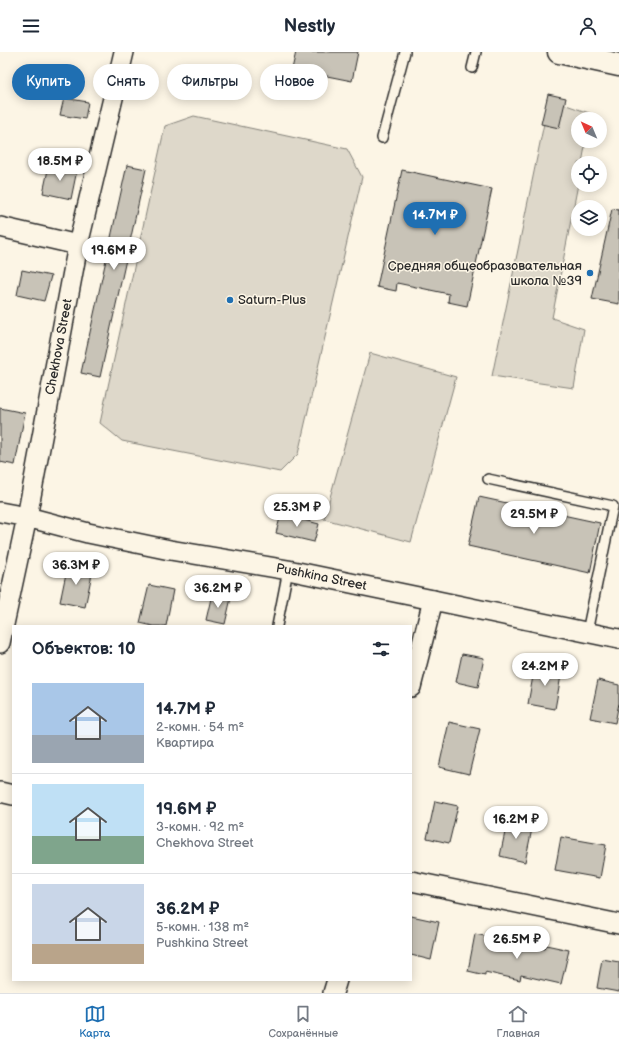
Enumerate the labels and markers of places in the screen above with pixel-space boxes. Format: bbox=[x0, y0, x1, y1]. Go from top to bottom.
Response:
pin: 18.5M ₽ bbox=[23, 148, 97, 182]
pin: 14.7M ₽ bbox=[398, 202, 472, 236]
pin: 19.6M ₽ bbox=[77, 237, 151, 271]
place label: Средняя общеобразовательная школа №39 bbox=[388, 258, 582, 289]
marker: Средняя общеобразовательная школа №39 bbox=[585, 268, 595, 278]
place label: Saturn-Plus bbox=[238, 292, 306, 308]
marker: Saturn-Plus bbox=[225, 295, 235, 305]
pin: 25.3M ₽ bbox=[260, 494, 334, 528]
pin: 29.5M ₽ bbox=[497, 501, 571, 535]
pin: 36.3M ₽ bbox=[39, 552, 113, 586]
pin: 36.2M ₽ bbox=[181, 575, 255, 609]
pin: 24.2M ₽ bbox=[508, 653, 582, 687]
pin: 16.2M ₽ bbox=[479, 806, 553, 840]
pin: 26.5M ₽ bbox=[480, 926, 554, 960]

